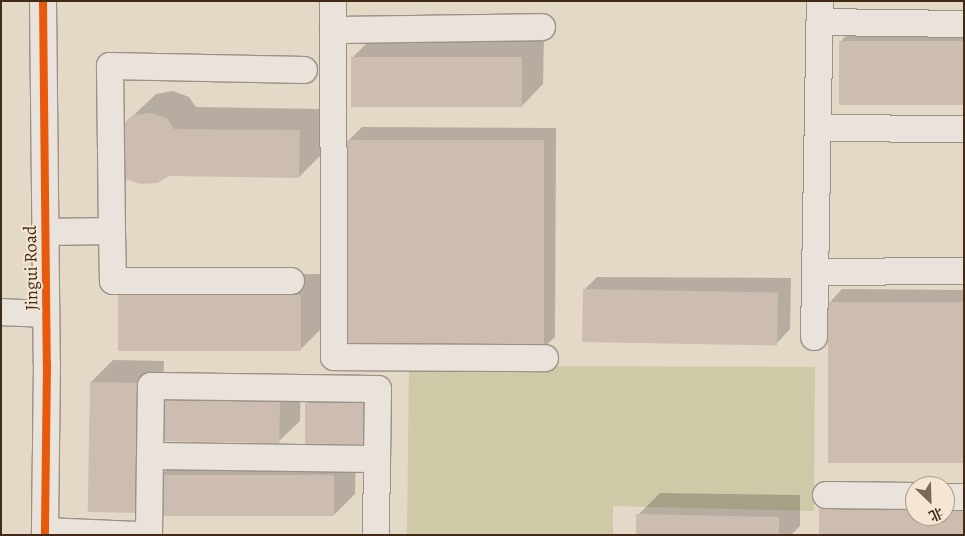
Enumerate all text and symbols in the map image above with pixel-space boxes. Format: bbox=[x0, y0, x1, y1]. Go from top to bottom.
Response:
street label: Jingui Road bbox=[19, 225, 43, 311]
north arrow bbox=[905, 476, 955, 526]
text: 北 bbox=[926, 503, 946, 526]

